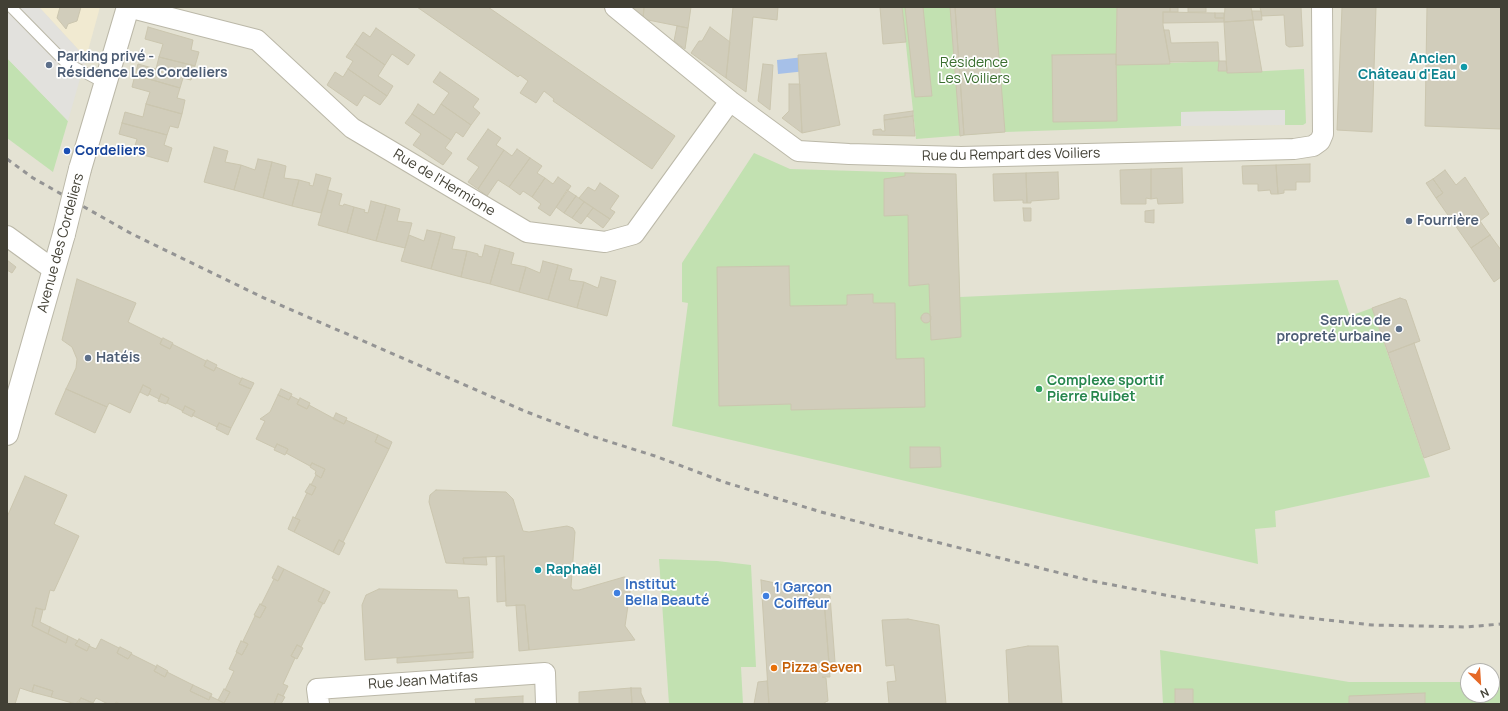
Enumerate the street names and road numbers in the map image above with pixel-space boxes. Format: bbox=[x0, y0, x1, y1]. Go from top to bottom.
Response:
street label: Rue du Rempart des Voiliers bbox=[922, 145, 1100, 165]
street label: Rue de l'Hermione bbox=[390, 146, 498, 220]
street label: Avenue des Cordeliers bbox=[34, 171, 88, 315]
street label: Rue Jean Matifas bbox=[368, 669, 478, 693]

